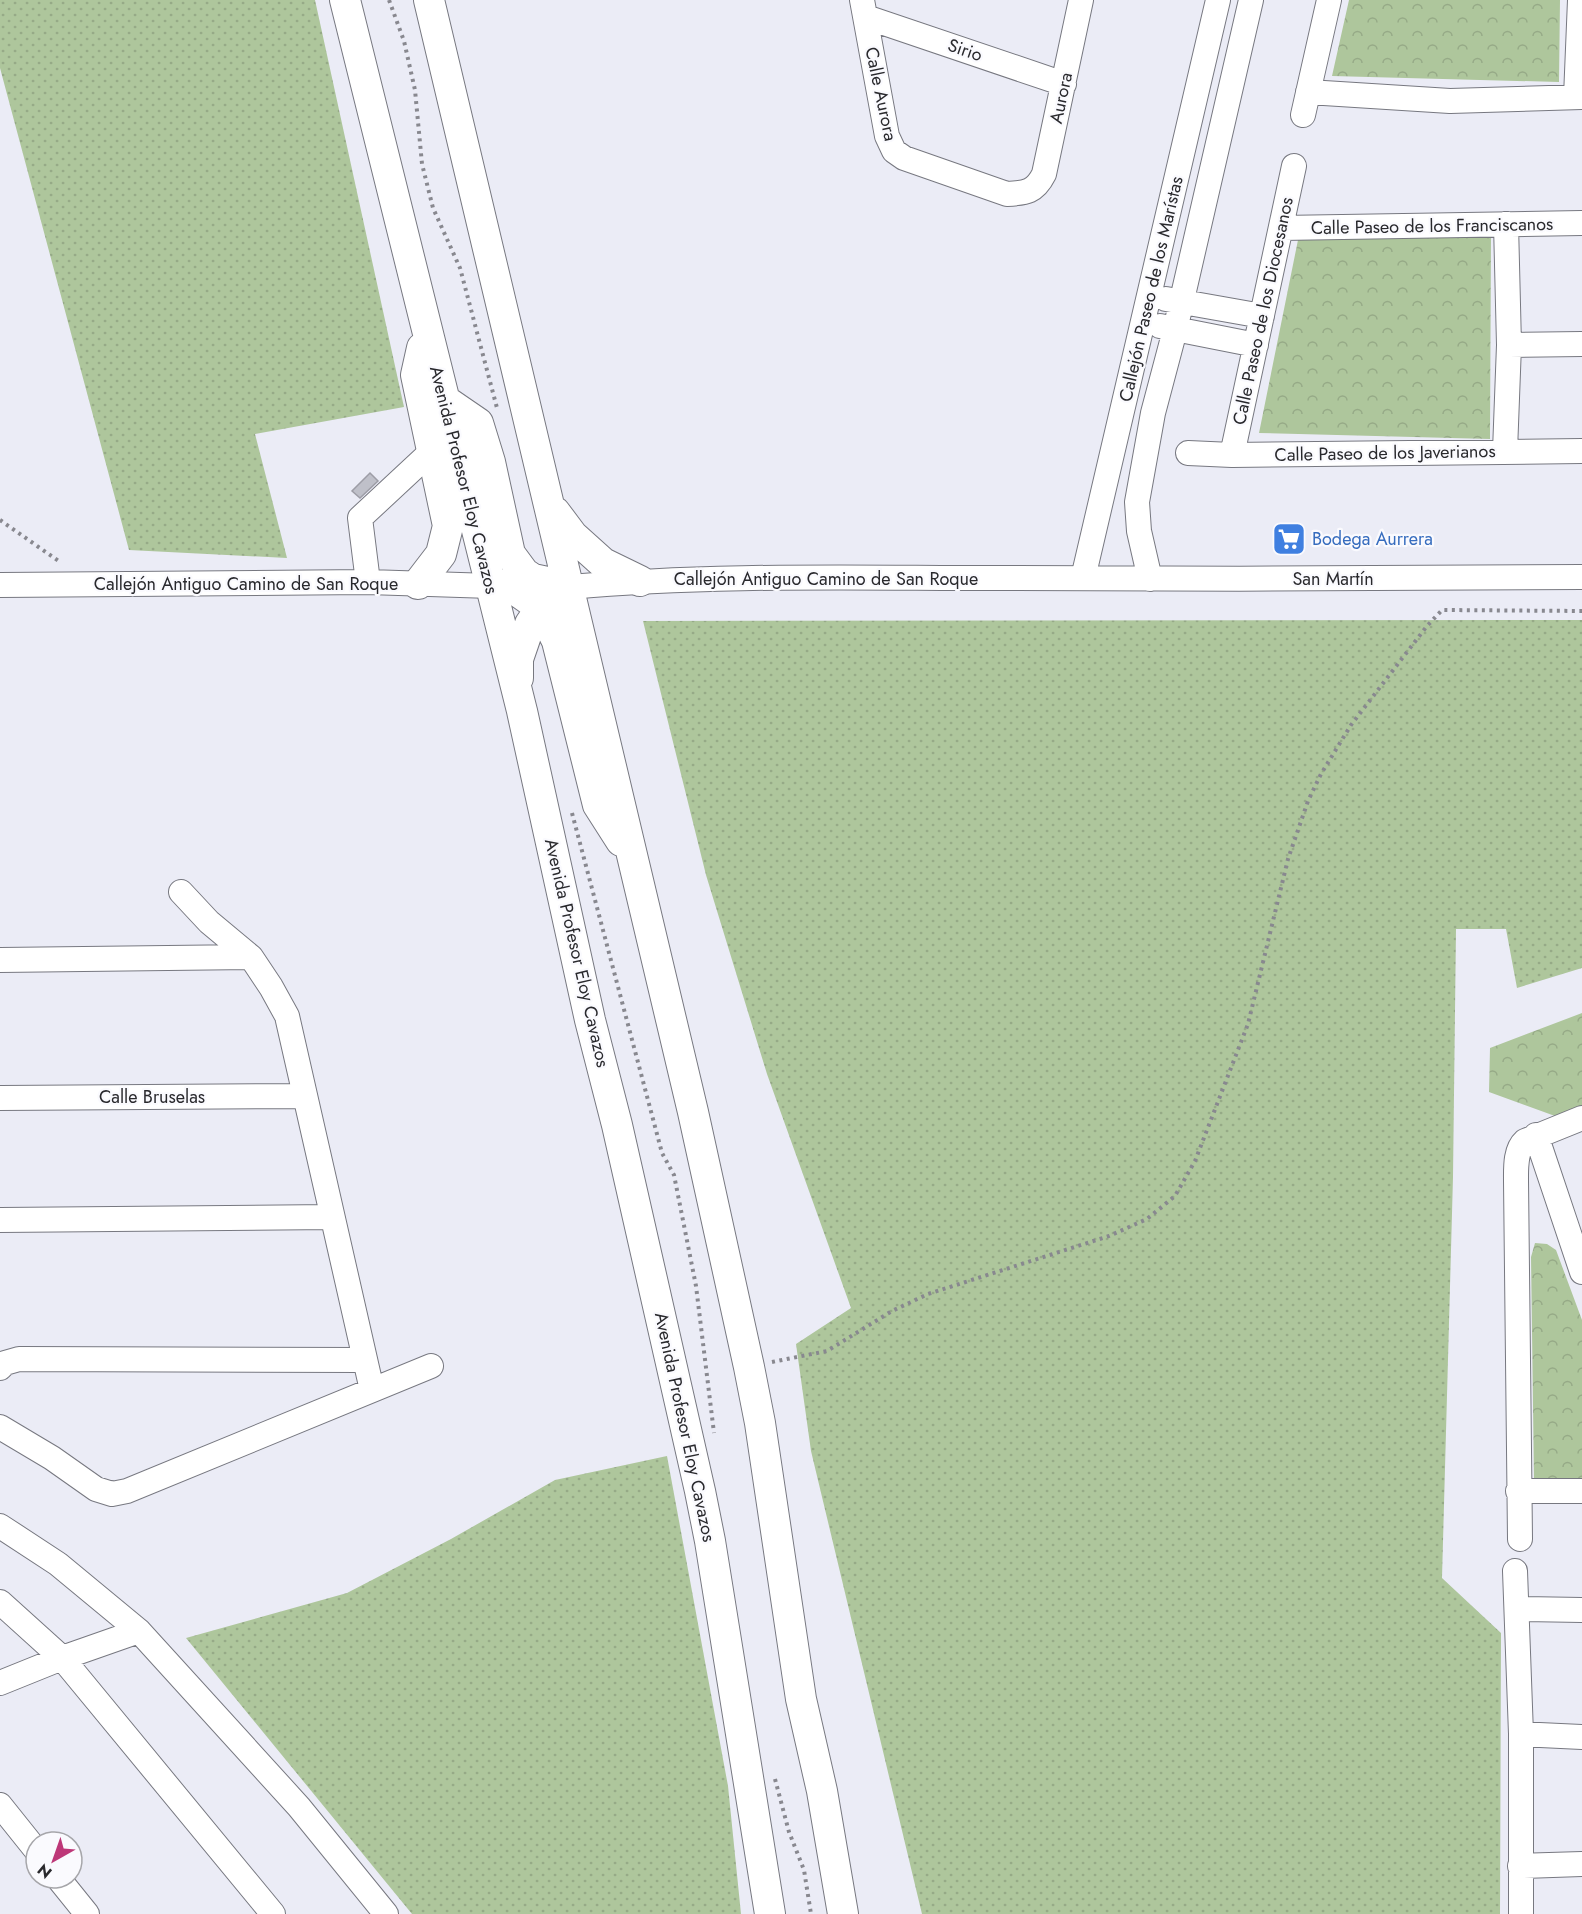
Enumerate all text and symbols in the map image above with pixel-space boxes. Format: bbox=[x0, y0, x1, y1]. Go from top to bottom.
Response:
street label: Sirio bbox=[944, 32, 986, 68]
street label: Calle Aurora bbox=[858, 45, 904, 143]
street label: Aurora bbox=[1043, 70, 1079, 126]
street label: Callejón Paseo de los Marístas bbox=[1112, 174, 1190, 404]
street label: Calle Paseo de los Diocesanos bbox=[1226, 195, 1300, 427]
street label: Calle Paseo de los Franciscanos bbox=[1311, 211, 1553, 241]
street label: Avenida Profesor Eloy Cavazos bbox=[423, 363, 505, 597]
street label: Calle Paseo de los Javerianos bbox=[1274, 438, 1496, 468]
supermarket icon: Bodega Aurrera bbox=[1271, 521, 1307, 557]
place label: Bodega Aurrera bbox=[1312, 526, 1433, 552]
street label: Callejón Antiguo Camino de San Roque bbox=[674, 566, 978, 592]
street label: San Martín bbox=[1292, 566, 1374, 592]
street label: Callejón Antiguo Camino de San Roque bbox=[94, 571, 398, 597]
street label: Avenida Profesor Eloy Cavazos bbox=[538, 836, 616, 1070]
street label: Calle Bruselas bbox=[99, 1084, 205, 1110]
street label: Avenida Profesor Eloy Cavazos bbox=[648, 1310, 722, 1544]
north arrow bbox=[24, 1830, 84, 1890]
text: N bbox=[32, 1858, 57, 1884]

